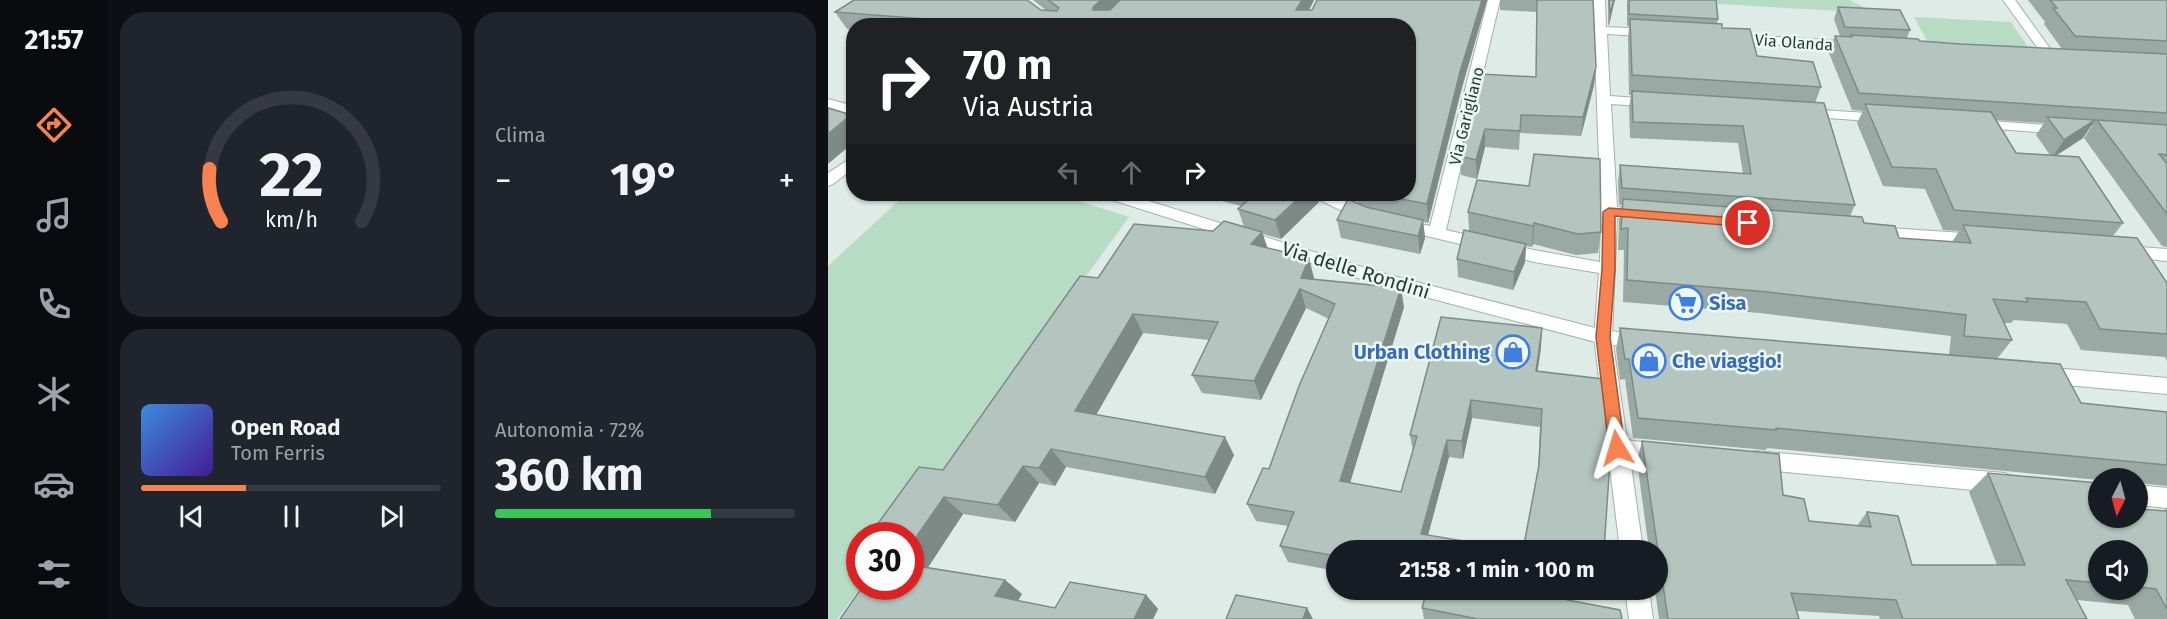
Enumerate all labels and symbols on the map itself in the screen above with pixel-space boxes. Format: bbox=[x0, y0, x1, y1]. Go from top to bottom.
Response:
street label: Via Olanda bbox=[1754, 30, 1834, 55]
street label: Via Garigliano bbox=[1445, 65, 1488, 167]
pin bbox=[1722, 197, 1773, 248]
street label: Via delle Rondini bbox=[1279, 236, 1433, 304]
supermarket icon: Sisa bbox=[1668, 285, 1704, 321]
place label: Sisa bbox=[1709, 291, 1747, 315]
shop icon: Urban Clothing bbox=[1495, 334, 1531, 370]
place label: Urban Clothing bbox=[1354, 340, 1491, 364]
shop icon: Che viaggio! bbox=[1631, 343, 1667, 379]
place label: Che viaggio! bbox=[1672, 349, 1782, 373]
position arrow bbox=[1585, 416, 1649, 480]
north arrow bbox=[2088, 468, 2148, 528]
speed limit sign: 30 bbox=[846, 522, 924, 600]

